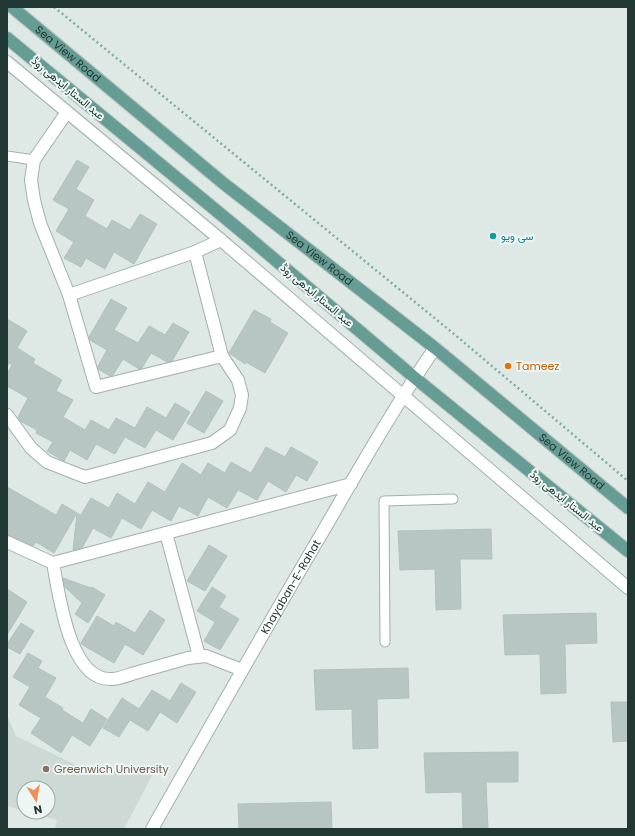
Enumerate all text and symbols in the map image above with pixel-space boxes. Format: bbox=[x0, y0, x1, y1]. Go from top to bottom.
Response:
street label: Sea View Road bbox=[32, 22, 104, 86]
street label: عبد الستار ایدھی روڈ bbox=[28, 53, 108, 123]
street label: Sea View Road bbox=[282, 227, 356, 289]
place label: سی ویو bbox=[501, 228, 534, 244]
marker: سی ویو bbox=[488, 231, 498, 241]
street label: عبد الستار ایدھی روڈ bbox=[277, 260, 357, 330]
place label: Tameez bbox=[516, 358, 559, 374]
marker: Tameez bbox=[503, 361, 513, 371]
street label: Sea View Road bbox=[535, 429, 608, 493]
street label: عبد الستار ایدھی روڈ bbox=[527, 466, 607, 536]
street label: Khayaban-E-Rahat bbox=[257, 537, 324, 637]
place label: Greenwich University bbox=[54, 761, 169, 777]
marker: Greenwich University bbox=[41, 764, 51, 774]
north arrow bbox=[16, 780, 56, 820]
text: N bbox=[32, 801, 43, 818]

